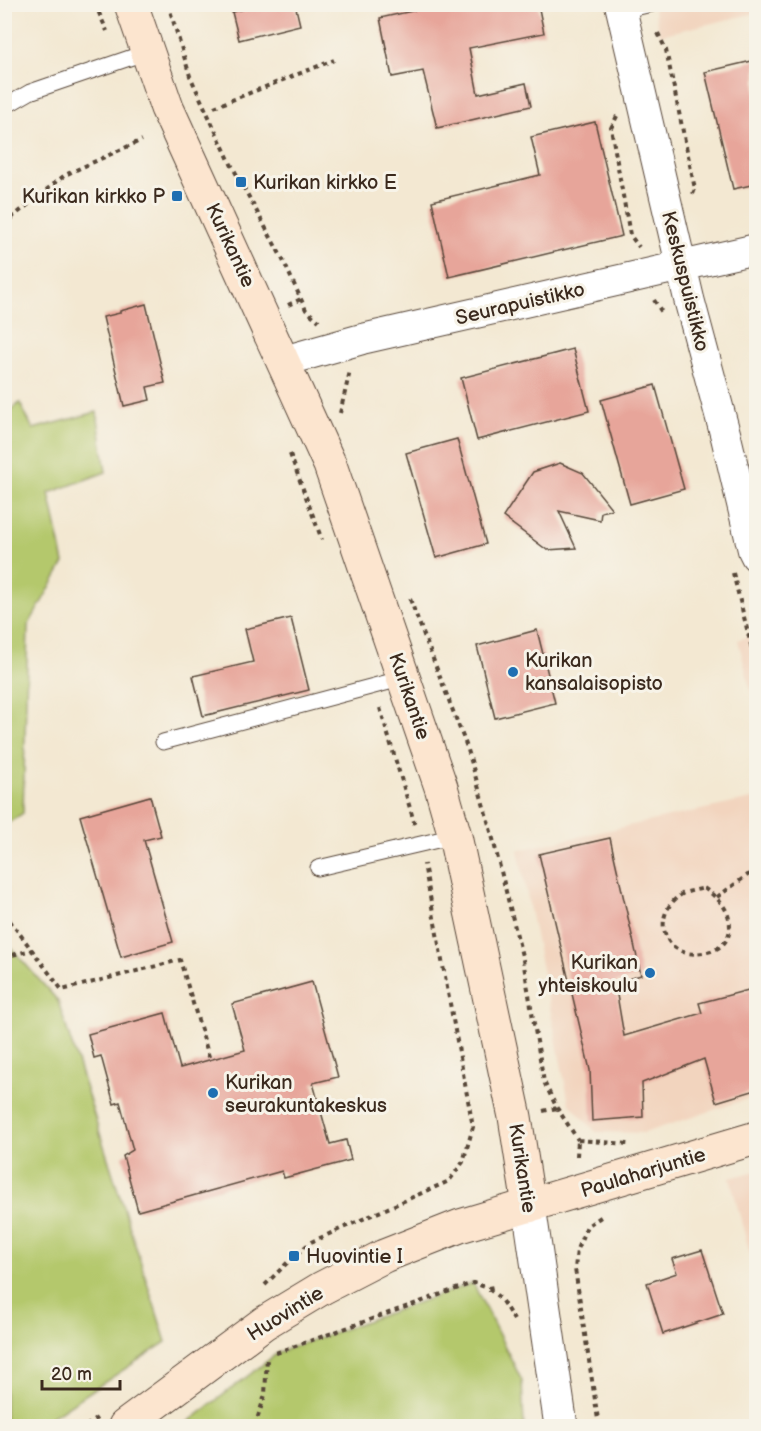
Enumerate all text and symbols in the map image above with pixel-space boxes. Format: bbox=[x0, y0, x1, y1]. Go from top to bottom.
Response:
place label: Kurikan kirkko E bbox=[253, 171, 397, 195]
marker: Kurikan kirkko E bbox=[234, 175, 248, 189]
place label: Kurikan kirkko P bbox=[22, 185, 165, 209]
marker: Kurikan kirkko P bbox=[170, 189, 184, 203]
street label: Kurikantie bbox=[200, 199, 260, 292]
street label: Keskuspuistikko bbox=[656, 209, 714, 354]
street label: Seurapuistikko bbox=[453, 277, 587, 330]
place label: Kurikan kansalaisopisto bbox=[525, 649, 663, 696]
street label: Kurikantie bbox=[383, 650, 435, 743]
marker: Kurikan kansalaisopisto bbox=[506, 665, 520, 679]
place label: Kurikan yhteiskoulu bbox=[538, 951, 638, 998]
marker: Kurikan yhteiskoulu bbox=[643, 966, 657, 980]
place label: Kurikan seurakuntakeskus bbox=[225, 1071, 387, 1118]
marker: Kurikan seurakuntakeskus bbox=[206, 1086, 220, 1100]
street label: Kurikantie bbox=[503, 1122, 541, 1215]
street label: Paulaharjuntie bbox=[578, 1143, 709, 1203]
place label: Huovintie I bbox=[306, 1245, 403, 1269]
marker: Huovintie I bbox=[287, 1249, 301, 1263]
street label: Huovintie bbox=[243, 1281, 328, 1347]
scale bar bbox=[42, 1353, 120, 1391]
text: 20 m bbox=[51, 1364, 92, 1385]

